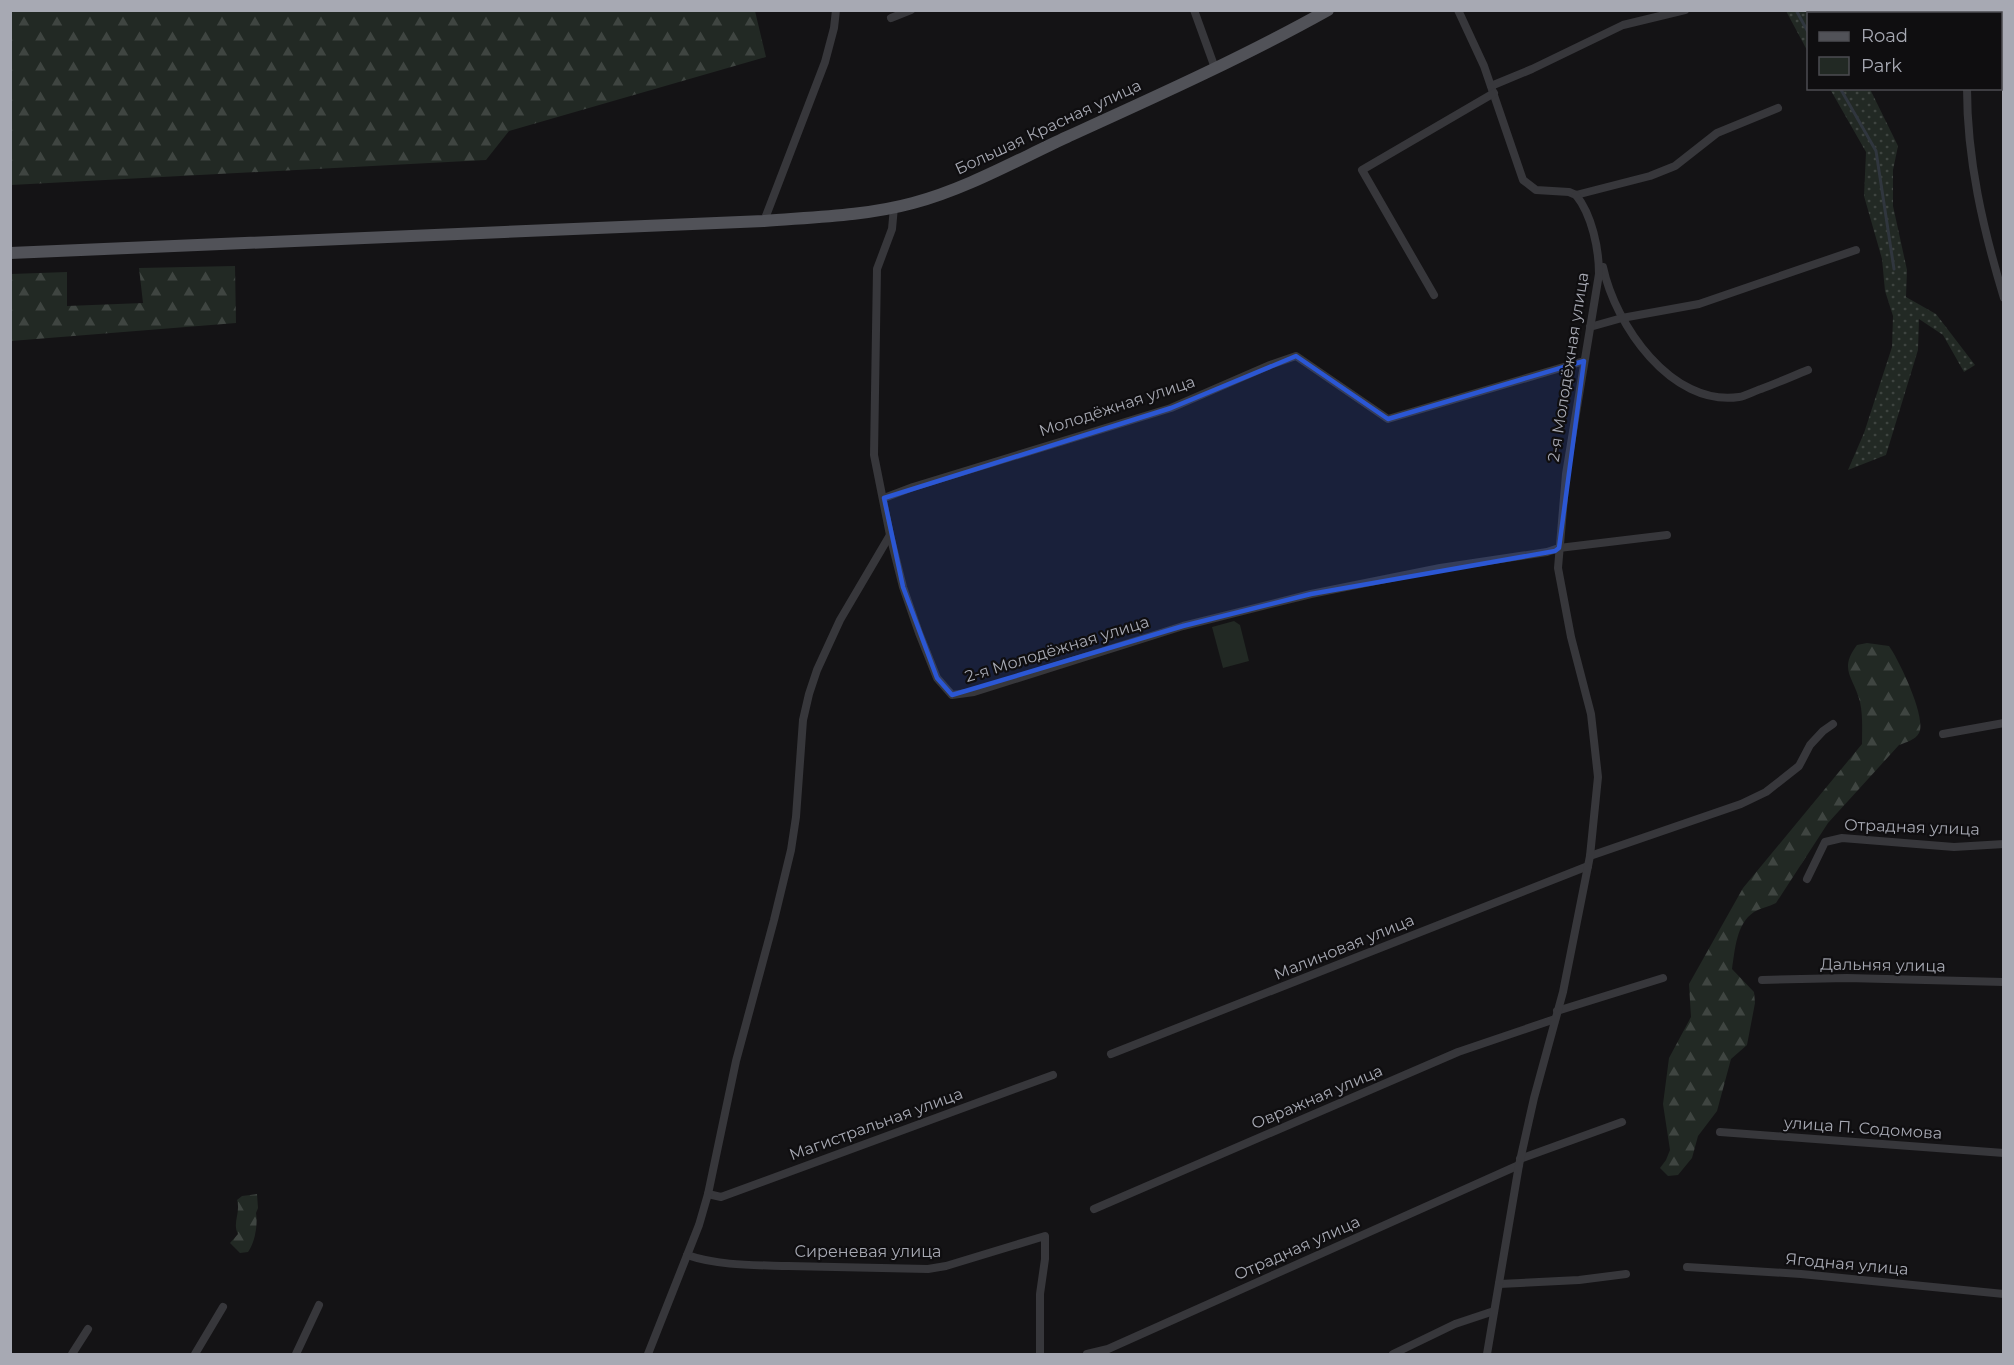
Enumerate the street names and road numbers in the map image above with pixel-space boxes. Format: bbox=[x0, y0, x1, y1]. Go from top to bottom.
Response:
street label: Большая Красная улица bbox=[952, 75, 1144, 179]
street label: 2-я Молодёжная улица bbox=[1544, 271, 1592, 463]
street label: Молодёжная улица bbox=[1037, 372, 1197, 440]
street label: 2-я Молодёжная улица bbox=[963, 612, 1151, 686]
street label: Отрадная улица bbox=[1844, 815, 1980, 839]
street label: Малиновая улица bbox=[1271, 910, 1417, 984]
street label: Дальняя улица bbox=[1820, 954, 1946, 976]
street label: Овражная улица bbox=[1248, 1061, 1386, 1133]
street label: Магистральная улица bbox=[787, 1084, 965, 1164]
street label: улица П. Содомова bbox=[1782, 1113, 1943, 1143]
street label: Отрадная улица bbox=[1231, 1212, 1363, 1284]
street label: Сиреневая улица bbox=[795, 1242, 941, 1261]
street label: Ягодная улица bbox=[1785, 1249, 1909, 1279]

